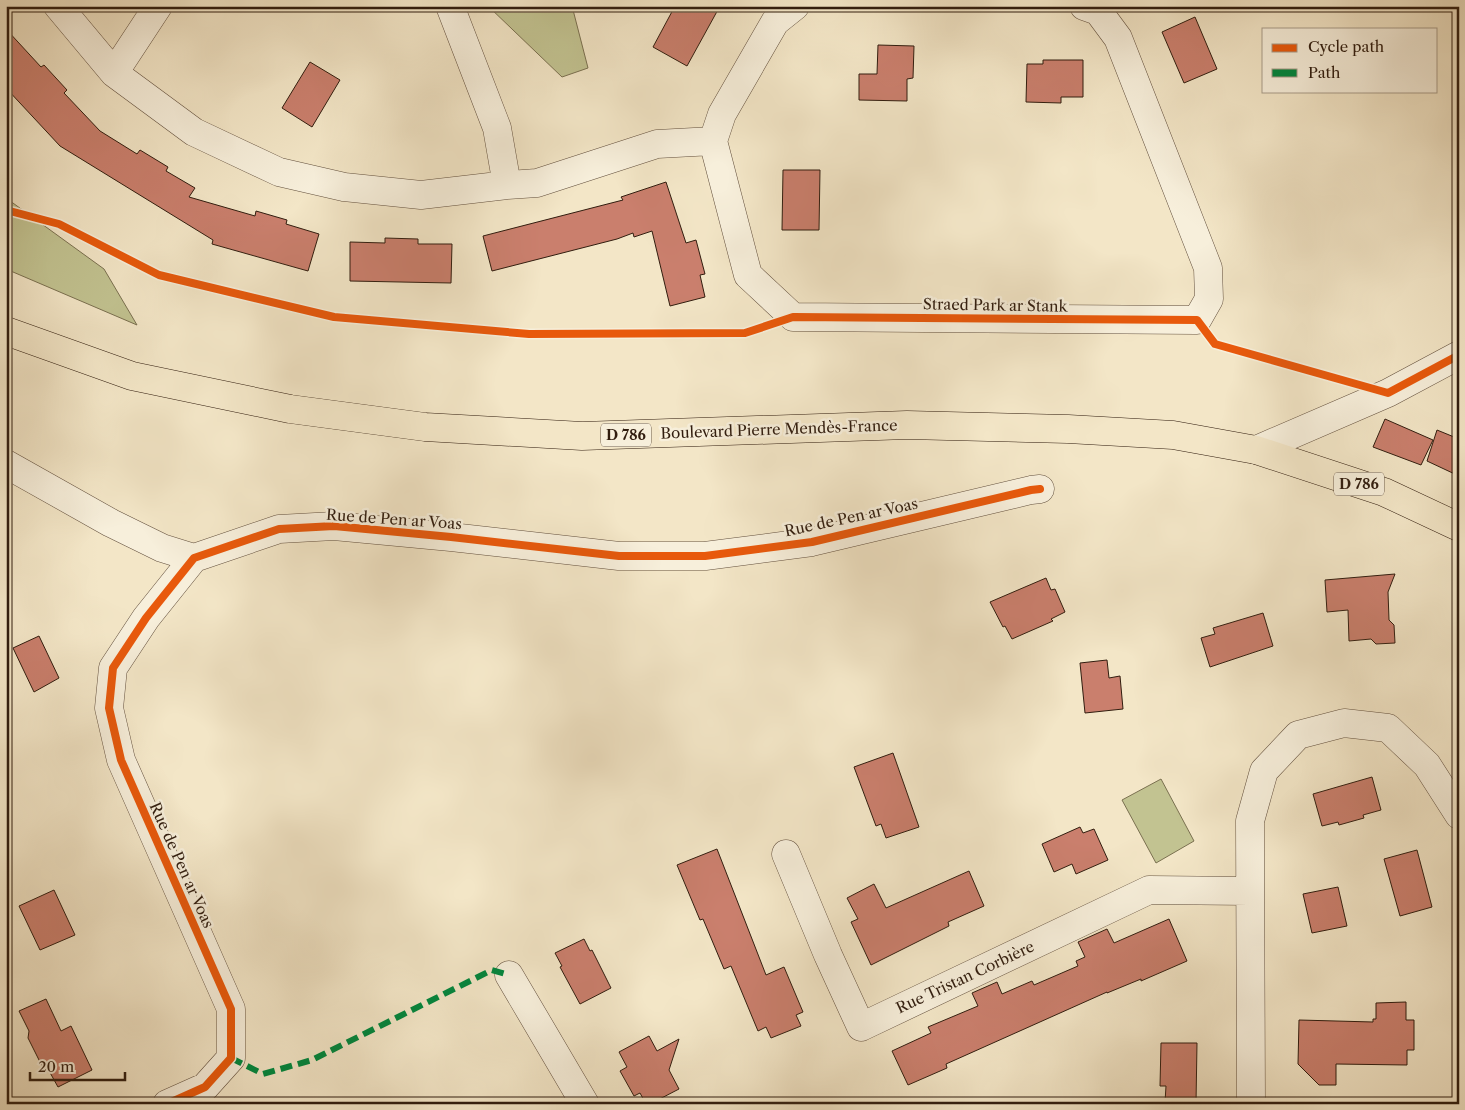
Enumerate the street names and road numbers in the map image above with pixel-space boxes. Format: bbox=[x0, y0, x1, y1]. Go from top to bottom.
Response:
street label: Straed Park ar Stank bbox=[923, 294, 1069, 316]
street label: Boulevard Pierre Mendès-France bbox=[660, 415, 898, 443]
road number: D 786 bbox=[601, 424, 651, 446]
road number: D 786 bbox=[1334, 472, 1384, 496]
street label: Rue de Pen ar Voas bbox=[783, 494, 919, 540]
street label: Rue de Pen ar Voas bbox=[326, 505, 462, 533]
street label: Rue de Pen ar Voas bbox=[146, 799, 218, 931]
street label: Rue Tristan Corbière bbox=[893, 937, 1037, 1017]

